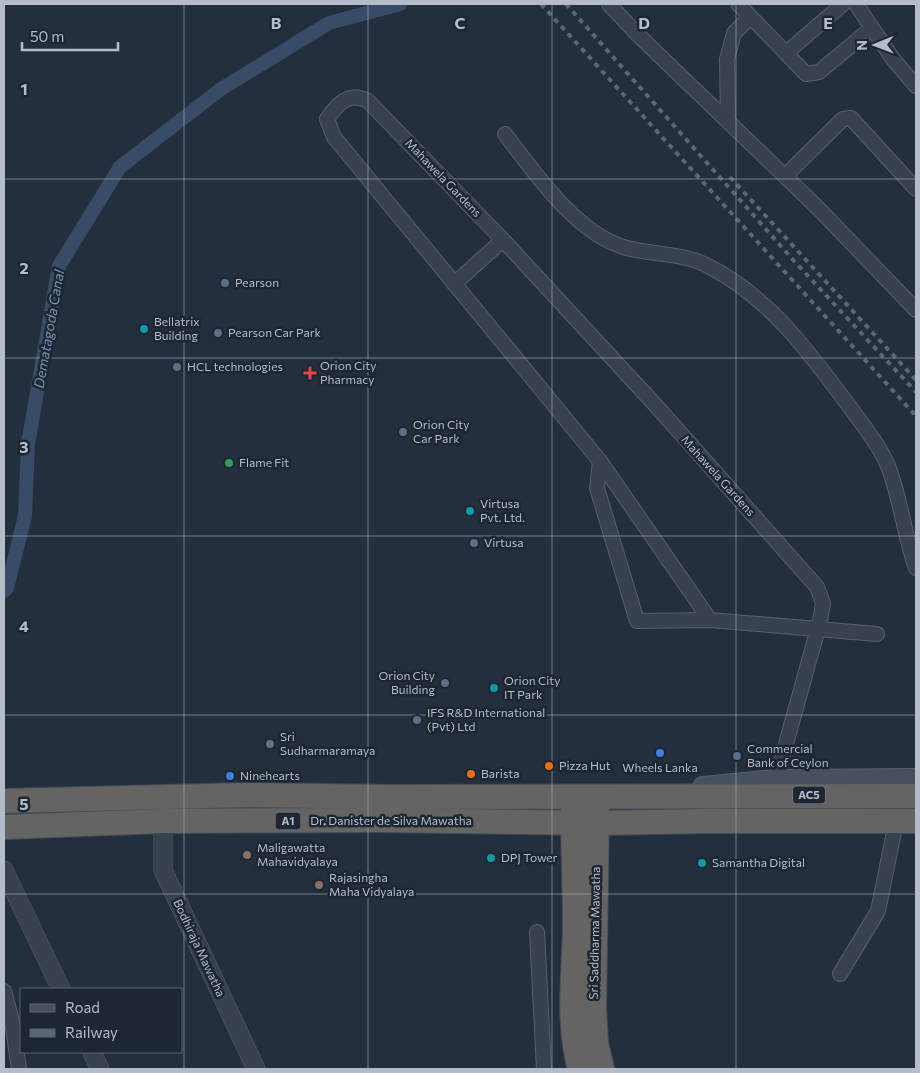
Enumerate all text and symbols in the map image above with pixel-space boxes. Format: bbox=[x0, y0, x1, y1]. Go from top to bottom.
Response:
text: B bbox=[271, 13, 282, 32]
text: C bbox=[455, 13, 466, 32]
text: D bbox=[638, 13, 650, 32]
text: E bbox=[823, 13, 833, 32]
scale bar bbox=[22, 20, 119, 52]
north arrow bbox=[850, 20, 900, 70]
text: 50 m bbox=[30, 27, 64, 45]
text: N bbox=[853, 40, 870, 51]
text: 1 bbox=[20, 79, 28, 98]
street label: Mahawela Gardens bbox=[403, 135, 485, 219]
text: 2 bbox=[19, 258, 29, 277]
water label: Dematagoda Canal bbox=[30, 268, 67, 389]
place label: Pearson bbox=[235, 275, 279, 289]
marker: Pearson bbox=[219, 277, 231, 289]
place label: Bellatrix Building bbox=[154, 314, 200, 342]
marker: Bellatrix Building bbox=[138, 323, 150, 335]
place label: Pearson Car Park bbox=[228, 325, 322, 339]
marker: Pearson Car Park bbox=[212, 327, 224, 339]
place label: Orion City Pharmacy bbox=[320, 358, 376, 386]
place label: HCL technologies bbox=[187, 359, 283, 373]
marker: HCL technologies bbox=[171, 361, 183, 373]
marker: Orion City Pharmacy bbox=[304, 367, 316, 379]
place label: Orion City Car Park bbox=[413, 417, 469, 445]
marker: Orion City Car Park bbox=[397, 426, 409, 438]
street label: Mahawela Gardens bbox=[679, 432, 758, 518]
text: 3 bbox=[19, 437, 29, 456]
place label: Flame Fit bbox=[239, 455, 289, 469]
marker: Flame Fit bbox=[223, 457, 235, 469]
place label: Virtusa Pvt. Ltd. bbox=[480, 496, 525, 524]
marker: Virtusa Pvt. Ltd. bbox=[464, 505, 476, 517]
place label: Virtusa bbox=[484, 535, 523, 549]
marker: Virtusa bbox=[468, 537, 480, 549]
text: 4 bbox=[19, 616, 29, 635]
place label: Orion City Building bbox=[379, 668, 435, 696]
place label: Orion City IT Park bbox=[504, 673, 560, 701]
marker: Orion City Building bbox=[439, 677, 451, 689]
marker: Orion City IT Park bbox=[488, 682, 500, 694]
place label: IFS R&D International (Pvt) Ltd bbox=[427, 705, 545, 733]
marker: IFS R&D International (Pvt) Ltd bbox=[411, 714, 423, 726]
place label: Sri Sudharmaramaya bbox=[280, 729, 375, 757]
marker: Sri Sudharmaramaya bbox=[264, 738, 276, 750]
place label: Commercial Bank of Ceylon bbox=[747, 741, 829, 769]
marker: Wheels Lanka bbox=[654, 747, 666, 759]
marker: Commercial Bank of Ceylon bbox=[731, 750, 743, 762]
place label: Pizza Hut bbox=[559, 758, 611, 772]
marker: Pizza Hut bbox=[543, 760, 555, 772]
place label: Wheels Lanka bbox=[622, 760, 698, 774]
place label: Barista bbox=[481, 766, 520, 780]
place label: Ninehearts bbox=[240, 768, 300, 782]
marker: Barista bbox=[465, 768, 477, 780]
marker: Ninehearts bbox=[224, 770, 236, 782]
road number: AC5 bbox=[793, 786, 825, 804]
text: 5 bbox=[19, 794, 29, 813]
road number: A1 bbox=[276, 812, 300, 829]
street label: Dr. Danister de Silva Mawatha bbox=[310, 813, 472, 827]
place label: Maligawatta Mahavidyalaya bbox=[257, 840, 338, 868]
marker: Maligawatta Mahavidyalaya bbox=[241, 849, 253, 861]
place label: DPJ Tower bbox=[501, 850, 558, 865]
marker: DPJ Tower bbox=[485, 852, 497, 864]
place label: Samantha Digital bbox=[712, 855, 805, 869]
marker: Samantha Digital bbox=[696, 857, 708, 869]
street label: Sri Saddharma Mawatha bbox=[586, 867, 602, 999]
place label: Rajasingha Maha Vidyalaya bbox=[329, 870, 414, 898]
marker: Rajasingha Maha Vidyalaya bbox=[313, 879, 325, 891]
street label: Bodhiraja Mawatha bbox=[171, 897, 229, 998]
legend bbox=[20, 988, 182, 1053]
text: Road bbox=[65, 998, 100, 1016]
text: Railway bbox=[65, 1023, 118, 1041]

